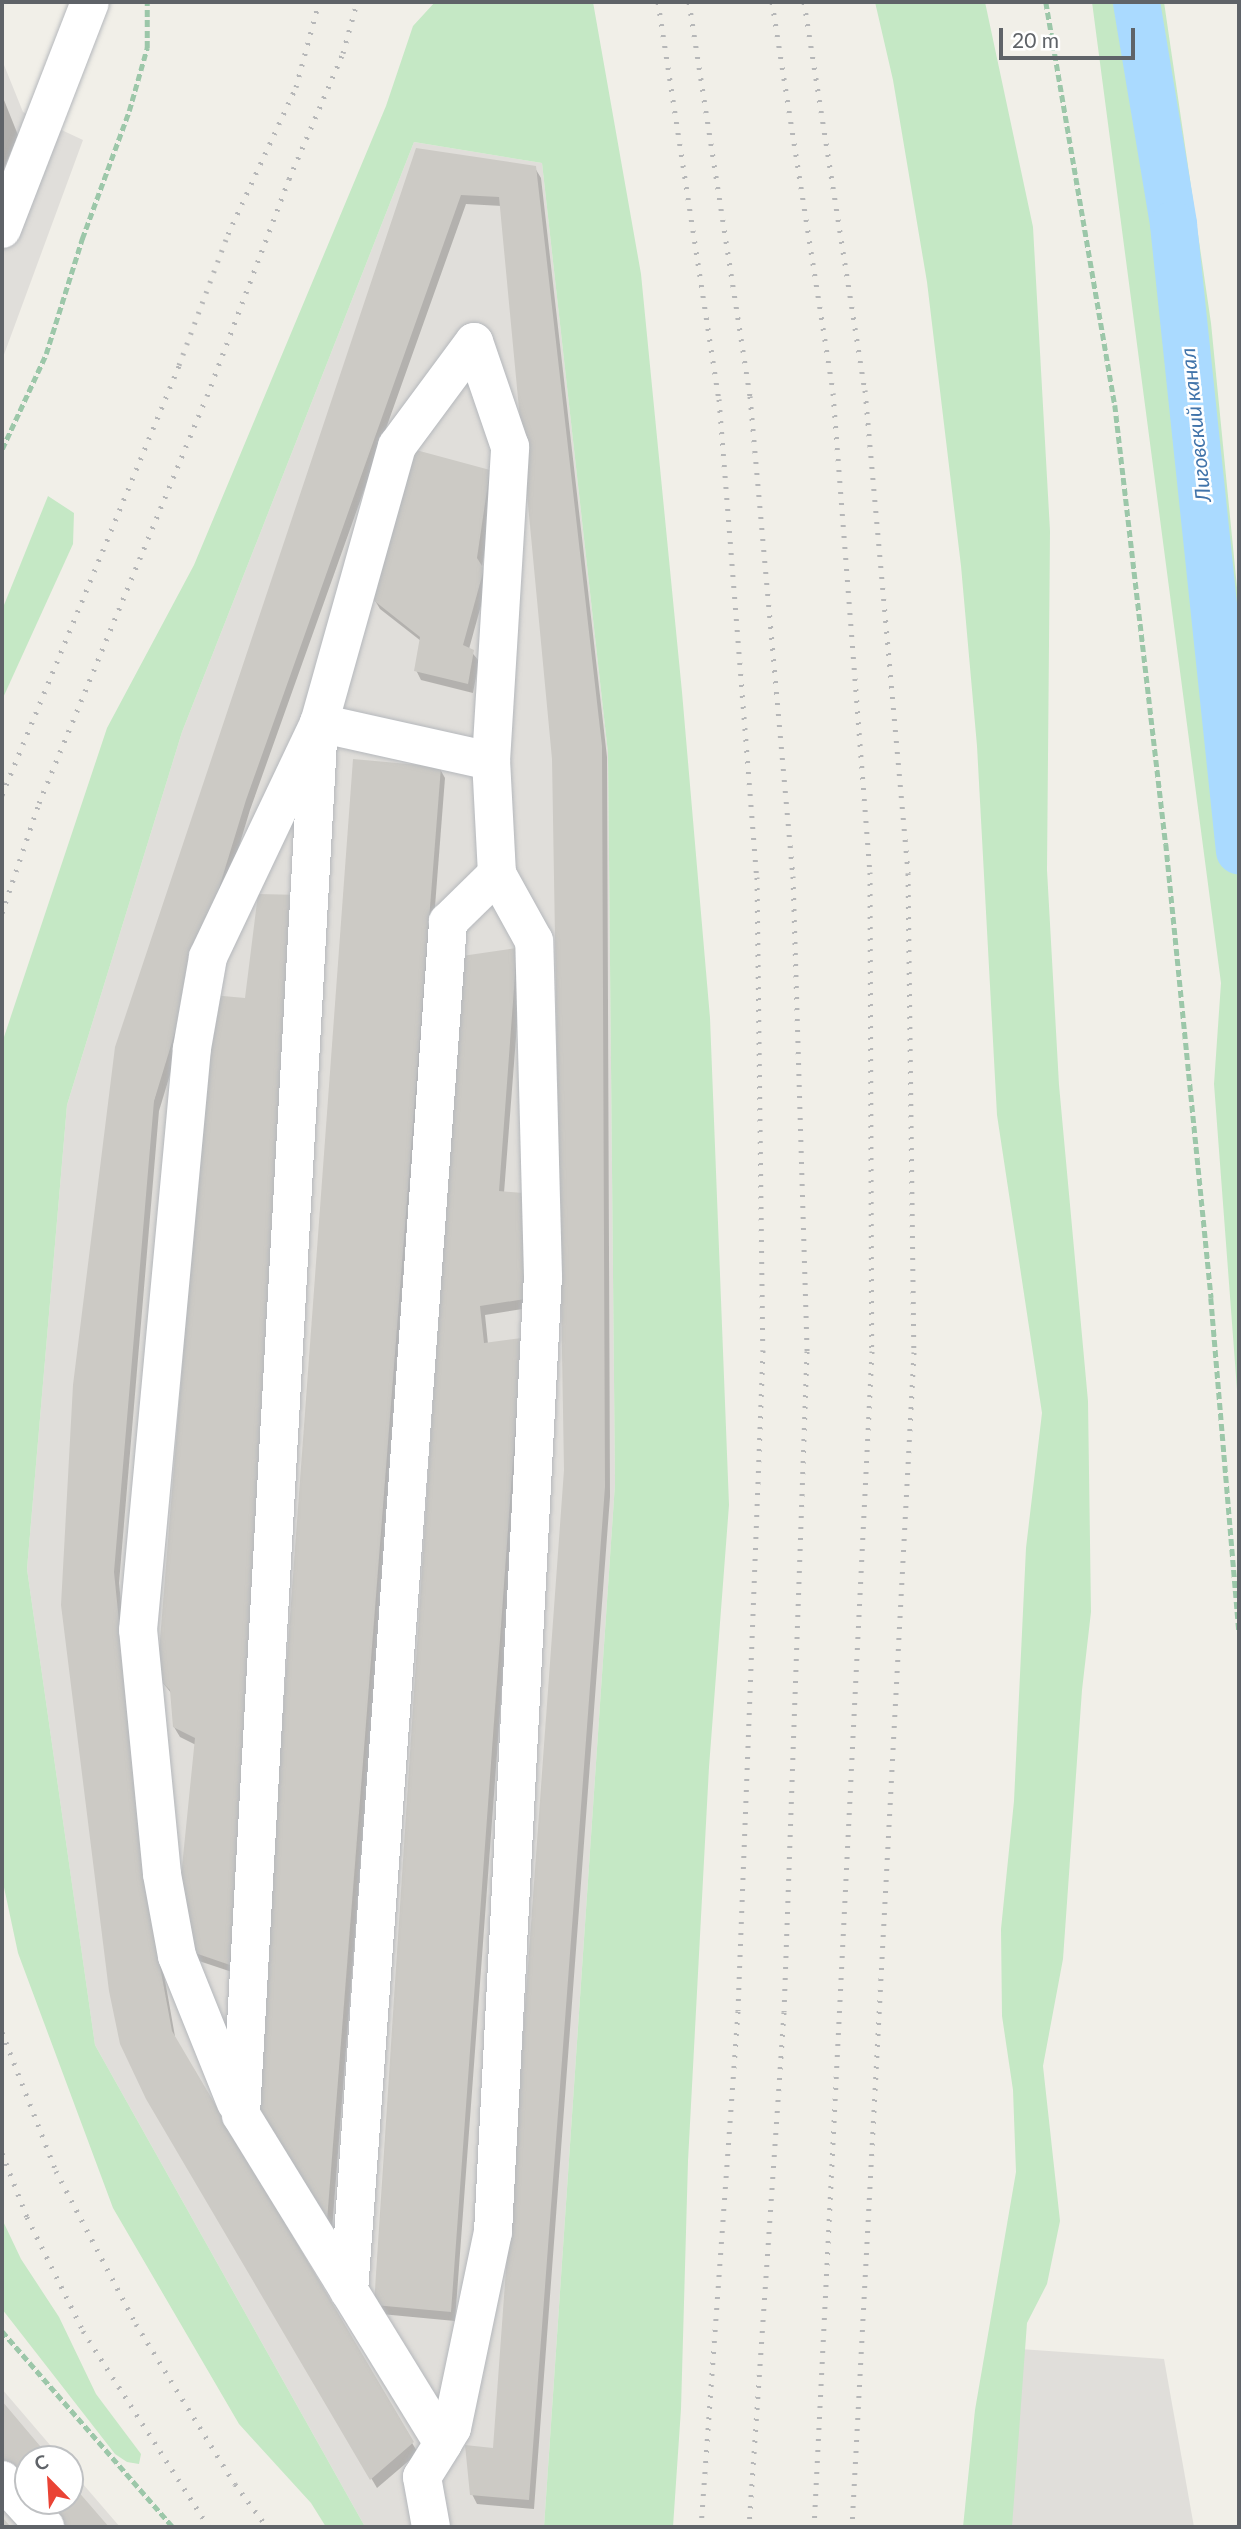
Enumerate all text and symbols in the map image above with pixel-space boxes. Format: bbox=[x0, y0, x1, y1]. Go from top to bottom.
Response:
scale bar bbox=[1003, 14, 1140, 58]
text: 20 m bbox=[1012, 27, 1059, 52]
water label: Лиговский канал bbox=[1174, 347, 1216, 503]
north arrow bbox=[14, 2445, 84, 2515]
text: С bbox=[31, 2449, 51, 2475]

